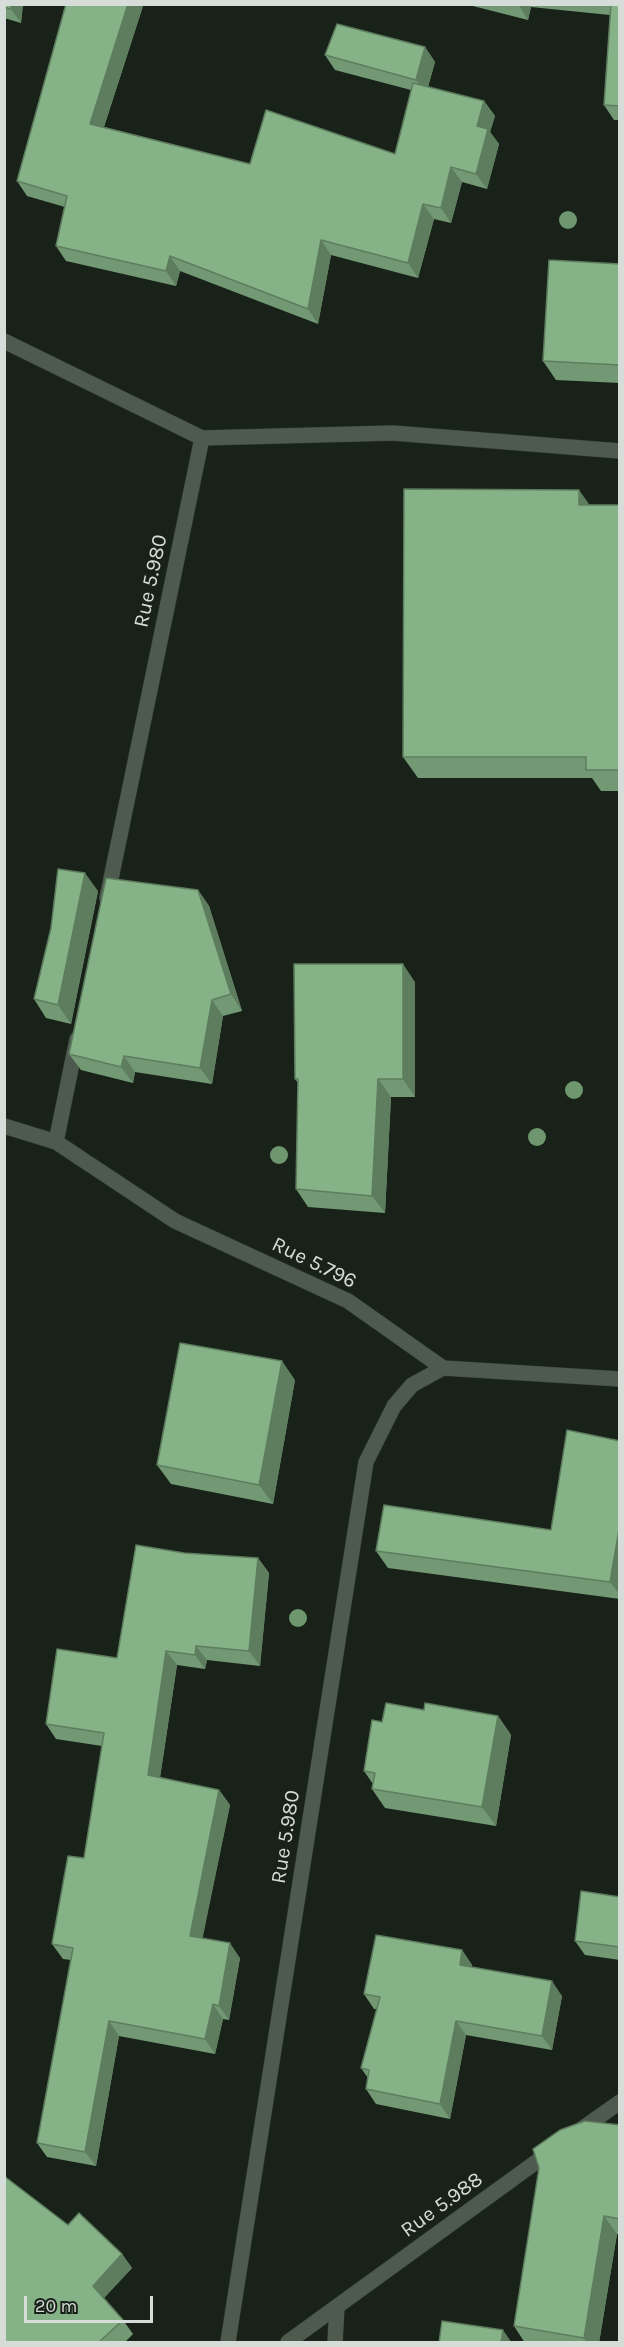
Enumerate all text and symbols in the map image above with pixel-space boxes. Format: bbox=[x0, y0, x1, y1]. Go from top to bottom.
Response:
street label: Rue 5.980 bbox=[129, 532, 173, 630]
street label: Rue 5.796 bbox=[268, 1232, 360, 1294]
street label: Rue 5.980 bbox=[266, 1788, 306, 1886]
street label: Rue 5.988 bbox=[396, 2167, 488, 2243]
scale bar bbox=[27, 2284, 156, 2322]
text: 20 m bbox=[35, 2295, 77, 2317]

